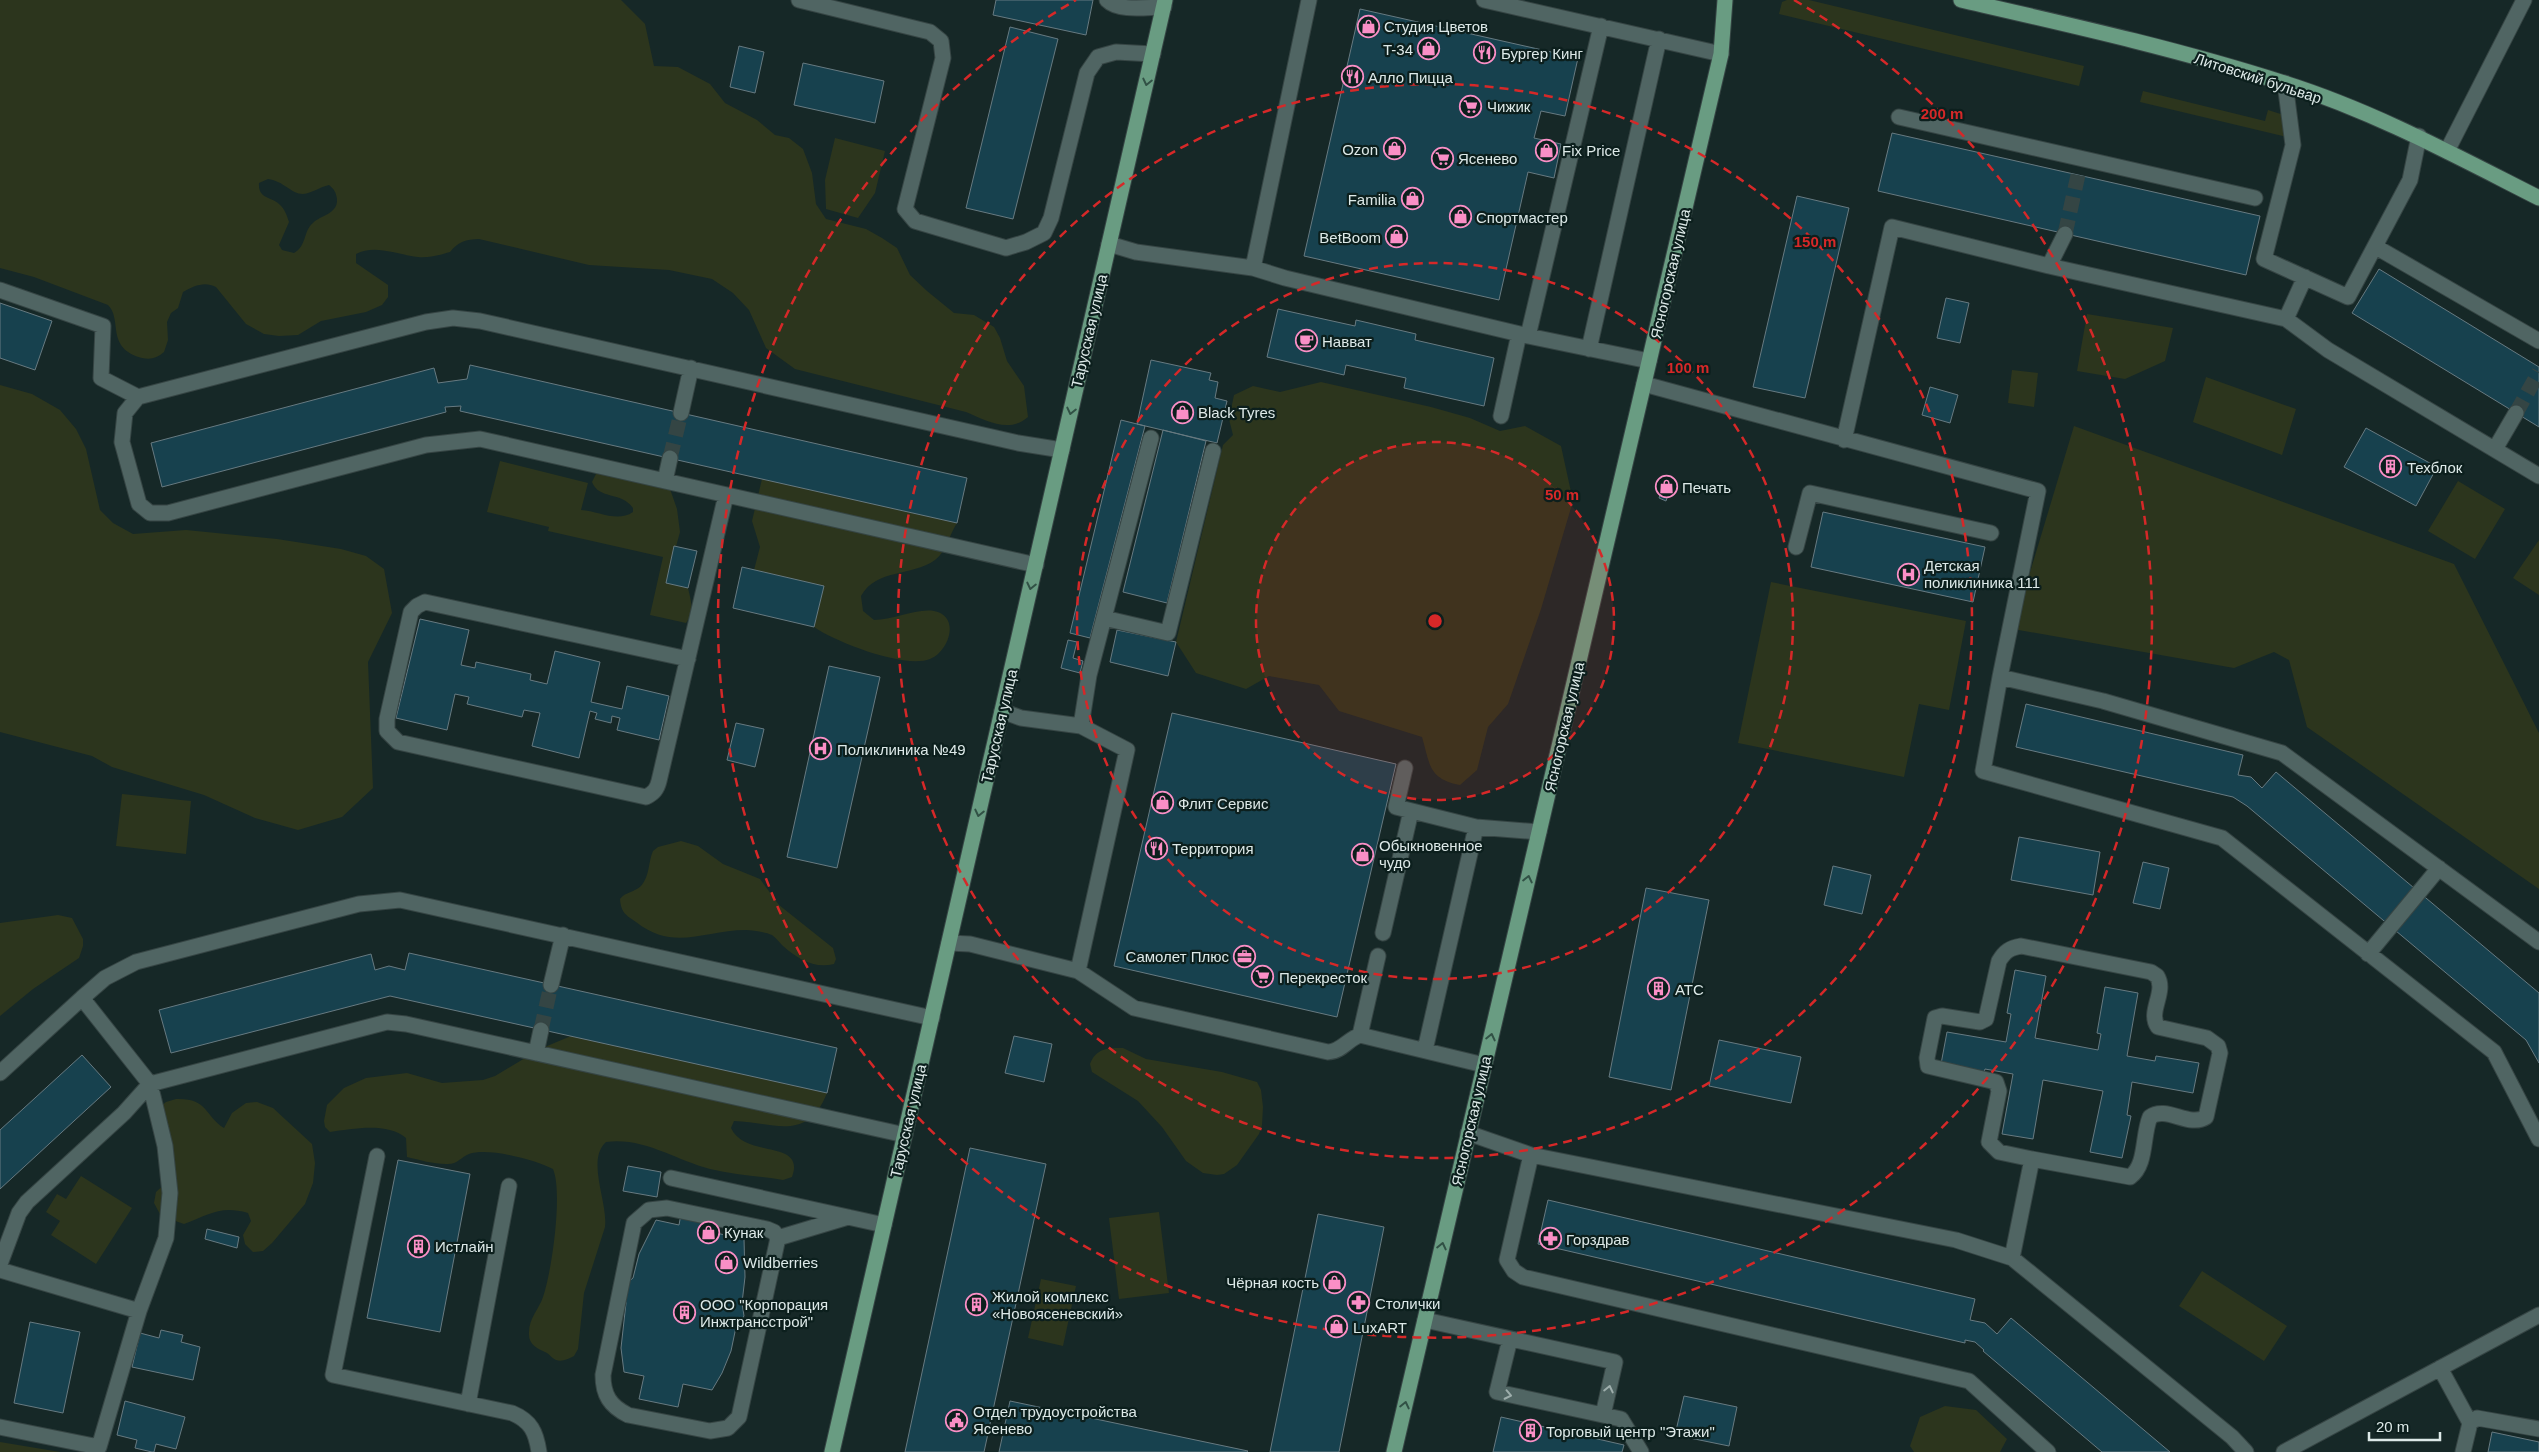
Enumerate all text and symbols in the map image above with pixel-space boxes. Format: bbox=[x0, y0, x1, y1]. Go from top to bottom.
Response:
shop icon: Студия Цветов bbox=[1356, 14, 1380, 38]
place label: Студия Цветов bbox=[1384, 18, 1488, 35]
shop icon: T-34 bbox=[1417, 37, 1441, 61]
place label: T-34 bbox=[1383, 41, 1413, 58]
restaurant icon: Бургер Кинг bbox=[1473, 41, 1497, 65]
place label: Бургер Кинг bbox=[1501, 45, 1584, 62]
street label: Литовский бульвар bbox=[2192, 49, 2324, 107]
restaurant icon: Алло Пицца bbox=[1340, 65, 1364, 89]
place label: Алло Пицца bbox=[1368, 69, 1454, 86]
one-way arrow bbox=[1142, 77, 1152, 86]
supermarket icon: Чижик bbox=[1459, 94, 1483, 118]
place label: Чижик bbox=[1487, 98, 1531, 115]
text: 200 m bbox=[1921, 105, 1963, 122]
shop icon: Ozon bbox=[1382, 137, 1406, 161]
shop icon: Fix Price bbox=[1534, 138, 1558, 162]
place label: Ozon bbox=[1342, 141, 1378, 158]
place label: Fix Price bbox=[1562, 142, 1620, 159]
supermarket icon: Ясенево bbox=[1430, 146, 1454, 170]
place label: Ясенево bbox=[1458, 150, 1517, 167]
shop icon: Familia bbox=[1400, 187, 1424, 211]
place label: Familia bbox=[1348, 191, 1397, 208]
shop icon: Спортмастер bbox=[1448, 205, 1472, 229]
street label: Ясногорская улица bbox=[1647, 207, 1693, 341]
place label: Спортмастер bbox=[1476, 209, 1568, 226]
shop icon: BetBoom bbox=[1385, 225, 1409, 249]
place label: BetBoom bbox=[1319, 229, 1381, 246]
text: 150 m bbox=[1794, 233, 1836, 250]
street label: Тарусская улица bbox=[1068, 272, 1110, 389]
cafe icon: Навват bbox=[1294, 329, 1318, 353]
place label: Навват bbox=[1322, 333, 1372, 350]
text: 100 m bbox=[1667, 359, 1709, 376]
shop icon: Black Tyres bbox=[1170, 400, 1194, 424]
place label: Black Tyres bbox=[1198, 404, 1275, 421]
one-way arrow bbox=[1066, 406, 1077, 415]
building icon: Техблок bbox=[2379, 455, 2403, 479]
place label: Техблок bbox=[2407, 459, 2463, 476]
shop icon: Печать bbox=[1654, 475, 1678, 499]
place label: Печать bbox=[1682, 479, 1731, 496]
text: 50 m bbox=[1545, 486, 1579, 503]
place label: Детская поликлиника 111 bbox=[1924, 557, 2040, 591]
hospital icon: Детская поликлиника 111 bbox=[1896, 562, 1920, 586]
one-way arrow bbox=[1026, 582, 1037, 590]
centre of rings bbox=[1426, 612, 1444, 630]
street label: Ясногорская улица bbox=[1541, 660, 1587, 794]
street label: Тарусская улица bbox=[978, 667, 1020, 784]
hospital icon: Поликлиника №49 bbox=[809, 737, 833, 761]
place label: Поликлиника №49 bbox=[837, 741, 966, 758]
shop icon: Флит Сервис bbox=[1150, 791, 1174, 815]
place label: Флит Сервис bbox=[1178, 795, 1269, 812]
one-way arrow bbox=[974, 808, 985, 817]
restaurant icon: Территория bbox=[1144, 836, 1168, 860]
place label: Обыкновенное чудо bbox=[1379, 837, 1483, 871]
place label: Территория bbox=[1172, 840, 1254, 857]
shop icon: Обыкновенное чудо bbox=[1351, 842, 1375, 866]
one-way arrow bbox=[1522, 874, 1533, 883]
office icon: Самолет Плюс bbox=[1233, 944, 1257, 968]
place label: Самолет Плюс bbox=[1125, 948, 1229, 965]
supermarket icon: Перекресток bbox=[1251, 965, 1275, 989]
place label: Перекресток bbox=[1279, 969, 1368, 986]
building icon: АТС bbox=[1647, 977, 1671, 1001]
place label: АТС bbox=[1675, 981, 1704, 998]
one-way arrow bbox=[1485, 1032, 1496, 1041]
street label: Ясногорская улица bbox=[1448, 1054, 1494, 1188]
street label: Тарусская улица bbox=[887, 1062, 929, 1179]
shop icon: Кунак bbox=[696, 1220, 720, 1244]
place label: Кунак bbox=[724, 1224, 764, 1241]
pharmacy icon: Горздрав bbox=[1538, 1227, 1562, 1251]
place label: Горздрав bbox=[1566, 1231, 1630, 1248]
building icon: Истлайн bbox=[407, 1234, 431, 1258]
place label: Истлайн bbox=[435, 1238, 494, 1255]
one-way arrow bbox=[1436, 1242, 1447, 1251]
shop icon: Wildberries bbox=[715, 1250, 739, 1274]
place label: Wildberries bbox=[743, 1254, 818, 1271]
shop icon: Чёрная кость bbox=[1323, 1270, 1347, 1294]
place label: Чёрная кость bbox=[1226, 1274, 1319, 1291]
place label: Жилой комплекс «Новоясеневский» bbox=[992, 1288, 1123, 1322]
pharmacy icon: Столички bbox=[1347, 1291, 1371, 1315]
building icon: Жилой комплекс «Новоясеневский» bbox=[964, 1293, 988, 1317]
place label: Столички bbox=[1375, 1295, 1440, 1312]
place label: ООО "Корпорация Инжтрансстрой" bbox=[700, 1296, 828, 1330]
building icon: ООО "Корпорация Инжтрансстрой" bbox=[672, 1301, 696, 1325]
shop icon: LuxART bbox=[1325, 1315, 1349, 1339]
place label: LuxART bbox=[1353, 1319, 1407, 1336]
one-way arrow bbox=[1603, 1385, 1614, 1394]
one-way arrow bbox=[1504, 1389, 1513, 1400]
one-way arrow bbox=[1399, 1400, 1410, 1409]
place label: Отдел трудоустройства Ясенево bbox=[973, 1403, 1137, 1437]
public building icon: Отдел трудоустройства Ясенево bbox=[945, 1408, 969, 1432]
scale bar bbox=[2369, 1410, 2440, 1442]
text: 20 m bbox=[2376, 1418, 2409, 1435]
building icon: Торговый центр "Этажи" bbox=[1518, 1419, 1542, 1443]
place label: Торговый центр "Этажи" bbox=[1546, 1423, 1715, 1440]

